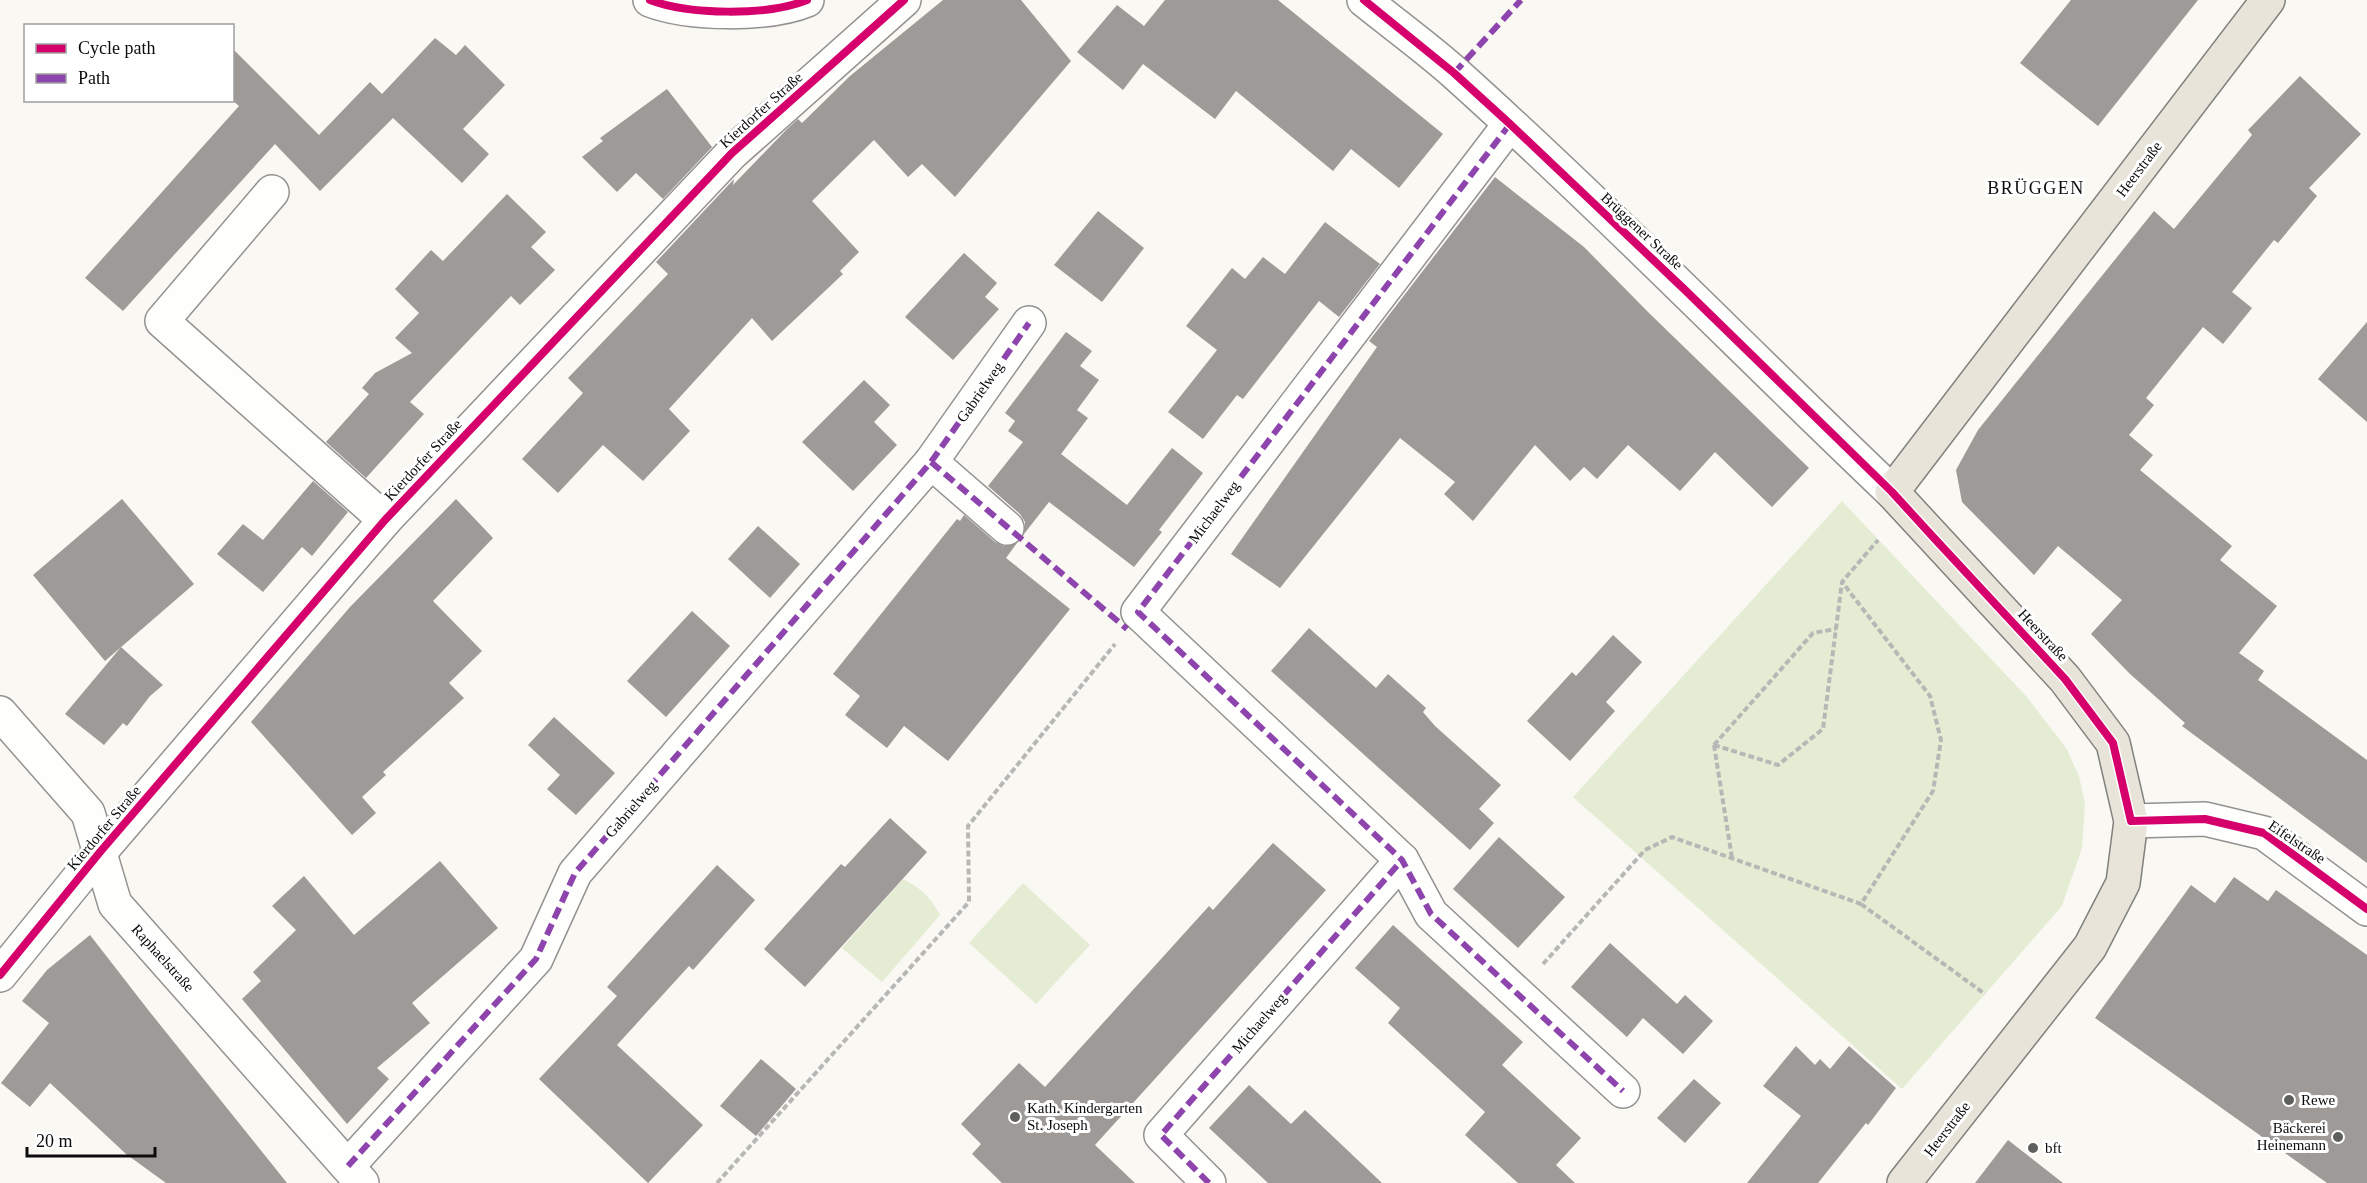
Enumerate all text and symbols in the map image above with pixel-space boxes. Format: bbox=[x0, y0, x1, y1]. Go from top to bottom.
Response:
legend bbox=[24, 24, 234, 102]
text: Cycle path bbox=[78, 38, 155, 58]
text: Path bbox=[78, 68, 110, 88]
street label: Kierdorfer Straße bbox=[716, 69, 806, 151]
street label: Heerstraße bbox=[2113, 138, 2165, 200]
district label: BRÜGGEN bbox=[1987, 178, 2085, 198]
street label: Brüggener Straße bbox=[1598, 189, 1686, 273]
street label: Gabrielweg bbox=[953, 358, 1007, 425]
street label: Kierdorfer Straße bbox=[381, 416, 465, 504]
street label: Michaelweg bbox=[1185, 477, 1243, 546]
street label: Heerstraße bbox=[2015, 606, 2071, 664]
street label: Gabrielweg bbox=[602, 777, 660, 841]
street label: Kierdorfer Straße bbox=[64, 782, 144, 874]
street label: Eifelstraße bbox=[2266, 817, 2329, 867]
street label: Raphaelstraße bbox=[129, 921, 198, 995]
street label: Michaelweg bbox=[1229, 989, 1290, 1056]
place label: Rewe bbox=[2301, 1092, 2335, 1108]
marker: Rewe bbox=[2282, 1093, 2296, 1107]
street label: Heerstraße bbox=[1921, 1098, 1974, 1160]
place label: Kath. Kindergarten St. Joseph bbox=[1027, 1100, 1143, 1133]
marker: Kath. Kindergarten St. Joseph bbox=[1008, 1110, 1022, 1124]
scale bar bbox=[27, 1120, 154, 1158]
place label: Bäckerei Heinemann bbox=[2257, 1120, 2327, 1153]
marker: Bäckerei Heinemann bbox=[2331, 1130, 2345, 1144]
text: 20 m bbox=[36, 1131, 73, 1151]
place label: bft bbox=[2045, 1140, 2062, 1156]
marker: bft bbox=[2026, 1141, 2040, 1155]

